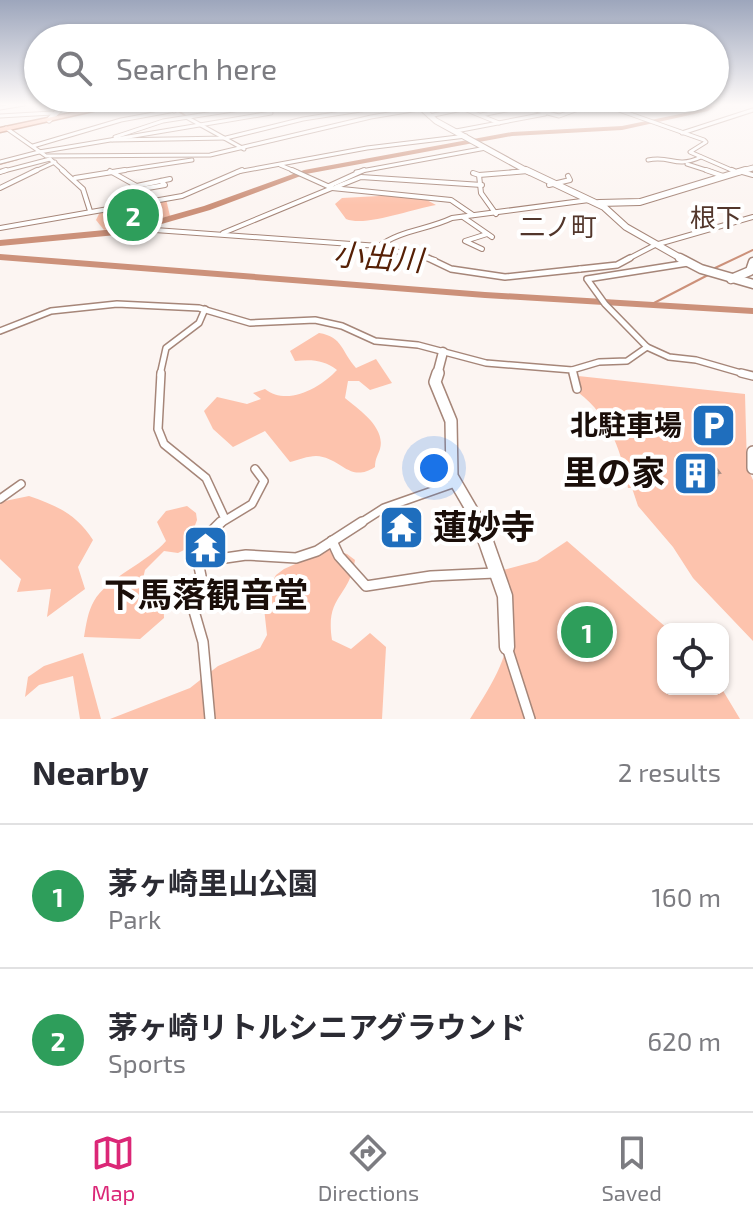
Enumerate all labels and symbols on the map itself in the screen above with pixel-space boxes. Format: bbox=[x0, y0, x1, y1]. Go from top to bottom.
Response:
pin: 2 bbox=[107, 185, 159, 245]
district label: 根下 bbox=[690, 201, 742, 232]
district label: 二ノ町 bbox=[519, 210, 597, 241]
water label: 小出川 bbox=[332, 235, 427, 277]
parking icon: 北駐車場 bbox=[689, 401, 737, 449]
place label: 北駐車場 bbox=[570, 407, 682, 441]
your location bbox=[414, 448, 454, 488]
building icon: 里の家 bbox=[672, 449, 720, 497]
place label: 里の家 bbox=[563, 451, 665, 492]
temple icon: 蓮妙寺 bbox=[378, 503, 426, 551]
place label: 蓮妙寺 bbox=[433, 505, 535, 546]
temple icon: 下馬落観音堂 bbox=[182, 523, 230, 571]
place label: 下馬落観音堂 bbox=[104, 573, 308, 614]
pin: 1 bbox=[561, 602, 613, 662]

